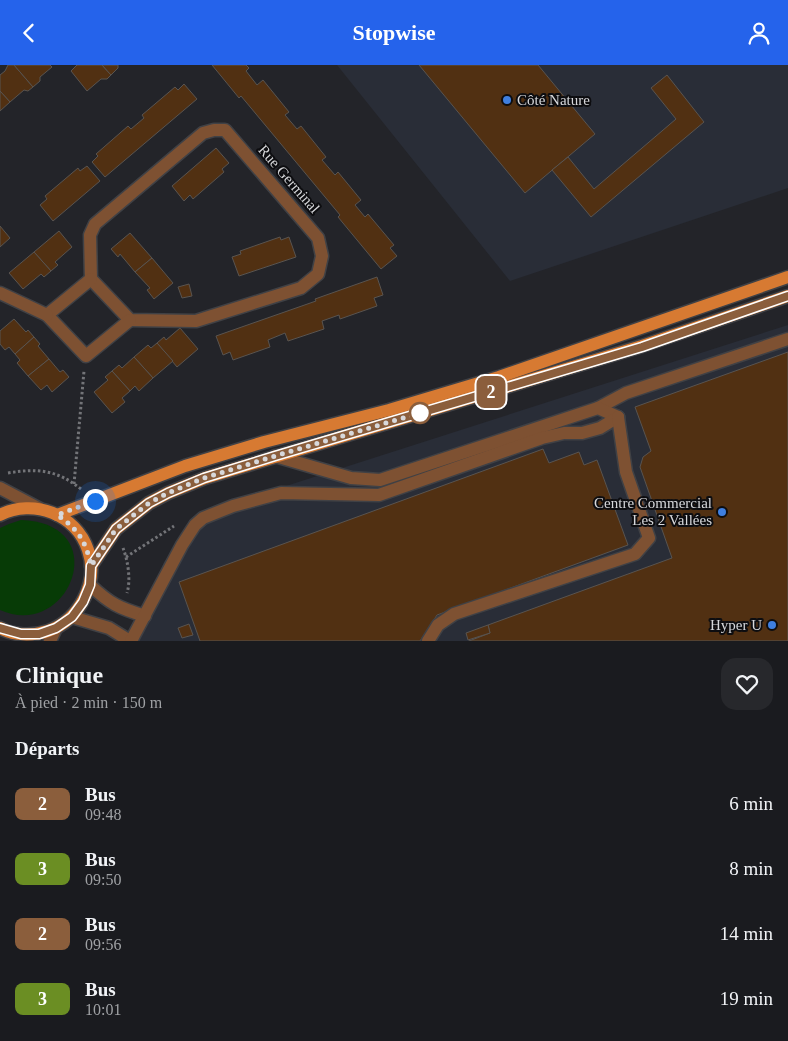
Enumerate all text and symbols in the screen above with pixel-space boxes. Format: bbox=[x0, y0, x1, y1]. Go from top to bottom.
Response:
icon: back bbox=[15, 19, 43, 47]
icon: person bbox=[745, 19, 773, 47]
text: Stopwise bbox=[352, 20, 436, 45]
place label: Côté Nature bbox=[517, 92, 590, 108]
marker: Côté Nature bbox=[501, 94, 513, 106]
street label: Rue Germinal bbox=[255, 142, 323, 216]
line badge: 2 bbox=[475, 376, 507, 408]
text: 2 bbox=[487, 382, 496, 402]
unlabelled marker bbox=[409, 402, 431, 424]
your location bbox=[83, 489, 108, 514]
place label: Centre Commercial Les 2 Vallées bbox=[594, 495, 712, 528]
marker: Centre Commercial Les 2 Vallées bbox=[716, 506, 728, 518]
place label: Hyper U bbox=[710, 617, 762, 633]
marker: Hyper U bbox=[766, 619, 778, 631]
button: heart bbox=[721, 658, 773, 710]
text: Clinique bbox=[15, 662, 103, 688]
text: À pied · 2 min · 150 m bbox=[15, 694, 162, 711]
text: Départs bbox=[15, 738, 79, 759]
text: Bus bbox=[85, 784, 116, 805]
text: 6 min bbox=[729, 793, 773, 814]
text: 2 bbox=[38, 794, 47, 814]
text: 09:48 bbox=[85, 806, 121, 823]
text: Bus bbox=[85, 849, 116, 870]
text: 8 min bbox=[729, 858, 773, 879]
text: 3 bbox=[38, 859, 47, 879]
text: 09:50 bbox=[85, 871, 121, 888]
text: Bus bbox=[85, 914, 116, 935]
text: 14 min bbox=[720, 923, 773, 944]
text: 2 bbox=[38, 924, 47, 944]
text: 09:56 bbox=[85, 936, 121, 953]
text: Bus bbox=[85, 979, 116, 1000]
text: 19 min bbox=[720, 988, 773, 1009]
text: 3 bbox=[38, 989, 47, 1009]
text: 10:01 bbox=[85, 1001, 121, 1018]

